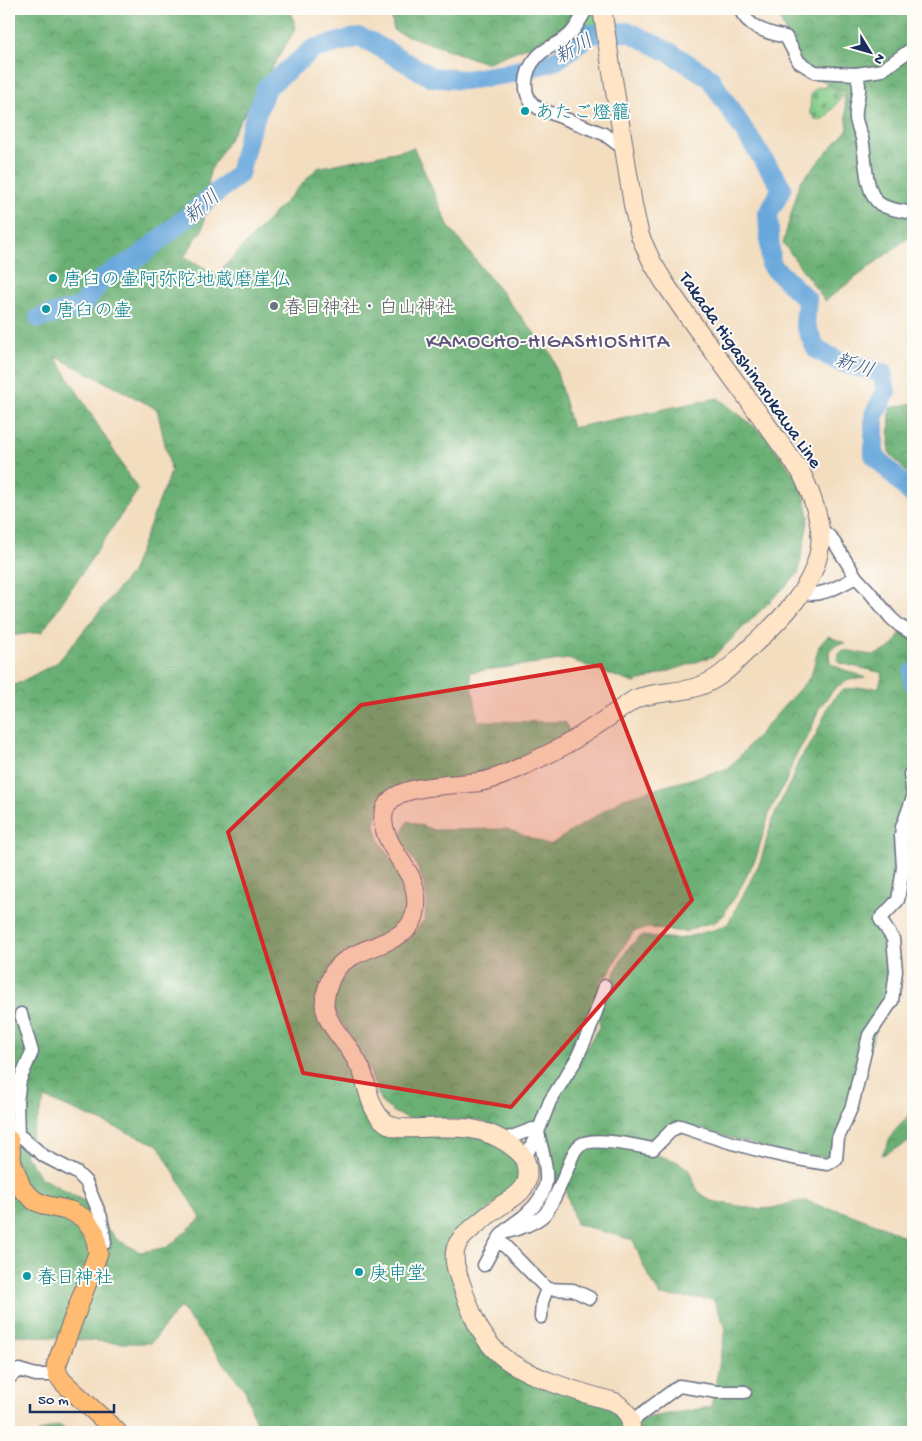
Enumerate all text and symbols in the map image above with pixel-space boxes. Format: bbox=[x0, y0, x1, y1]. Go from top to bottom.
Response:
north arrow bbox=[844, 28, 894, 78]
water label: 新川 bbox=[551, 30, 598, 71]
text: N bbox=[869, 50, 888, 67]
place label: あたご燈籠 bbox=[535, 102, 630, 126]
marker: あたご燈籠 bbox=[519, 105, 531, 117]
water label: 新川 bbox=[180, 186, 226, 230]
street label: Takada Higashinarukawa Line bbox=[672, 267, 826, 474]
place label: 唐臼の壷阿弥陀地蔵磨崖仏 bbox=[63, 269, 291, 293]
marker: 唐臼の壷阿弥陀地蔵磨崖仏 bbox=[47, 272, 59, 284]
place label: 春日神社・白山神社 bbox=[284, 297, 455, 321]
place label: 唐臼の壷 bbox=[56, 300, 132, 324]
marker: 春日神社・白山神社 bbox=[268, 300, 280, 312]
marker: 唐臼の壷 bbox=[40, 303, 52, 315]
district label: KAMOCHO-HIGASHIOSHITA bbox=[426, 331, 671, 356]
water label: 新川 bbox=[831, 349, 877, 384]
place label: 庚申堂 bbox=[369, 1263, 426, 1287]
marker: 庚申堂 bbox=[353, 1266, 365, 1278]
place label: 春日神社 bbox=[37, 1267, 113, 1291]
marker: 春日神社 bbox=[21, 1270, 33, 1282]
scale bar bbox=[30, 1381, 114, 1413]
text: 50 m bbox=[38, 1392, 69, 1410]

